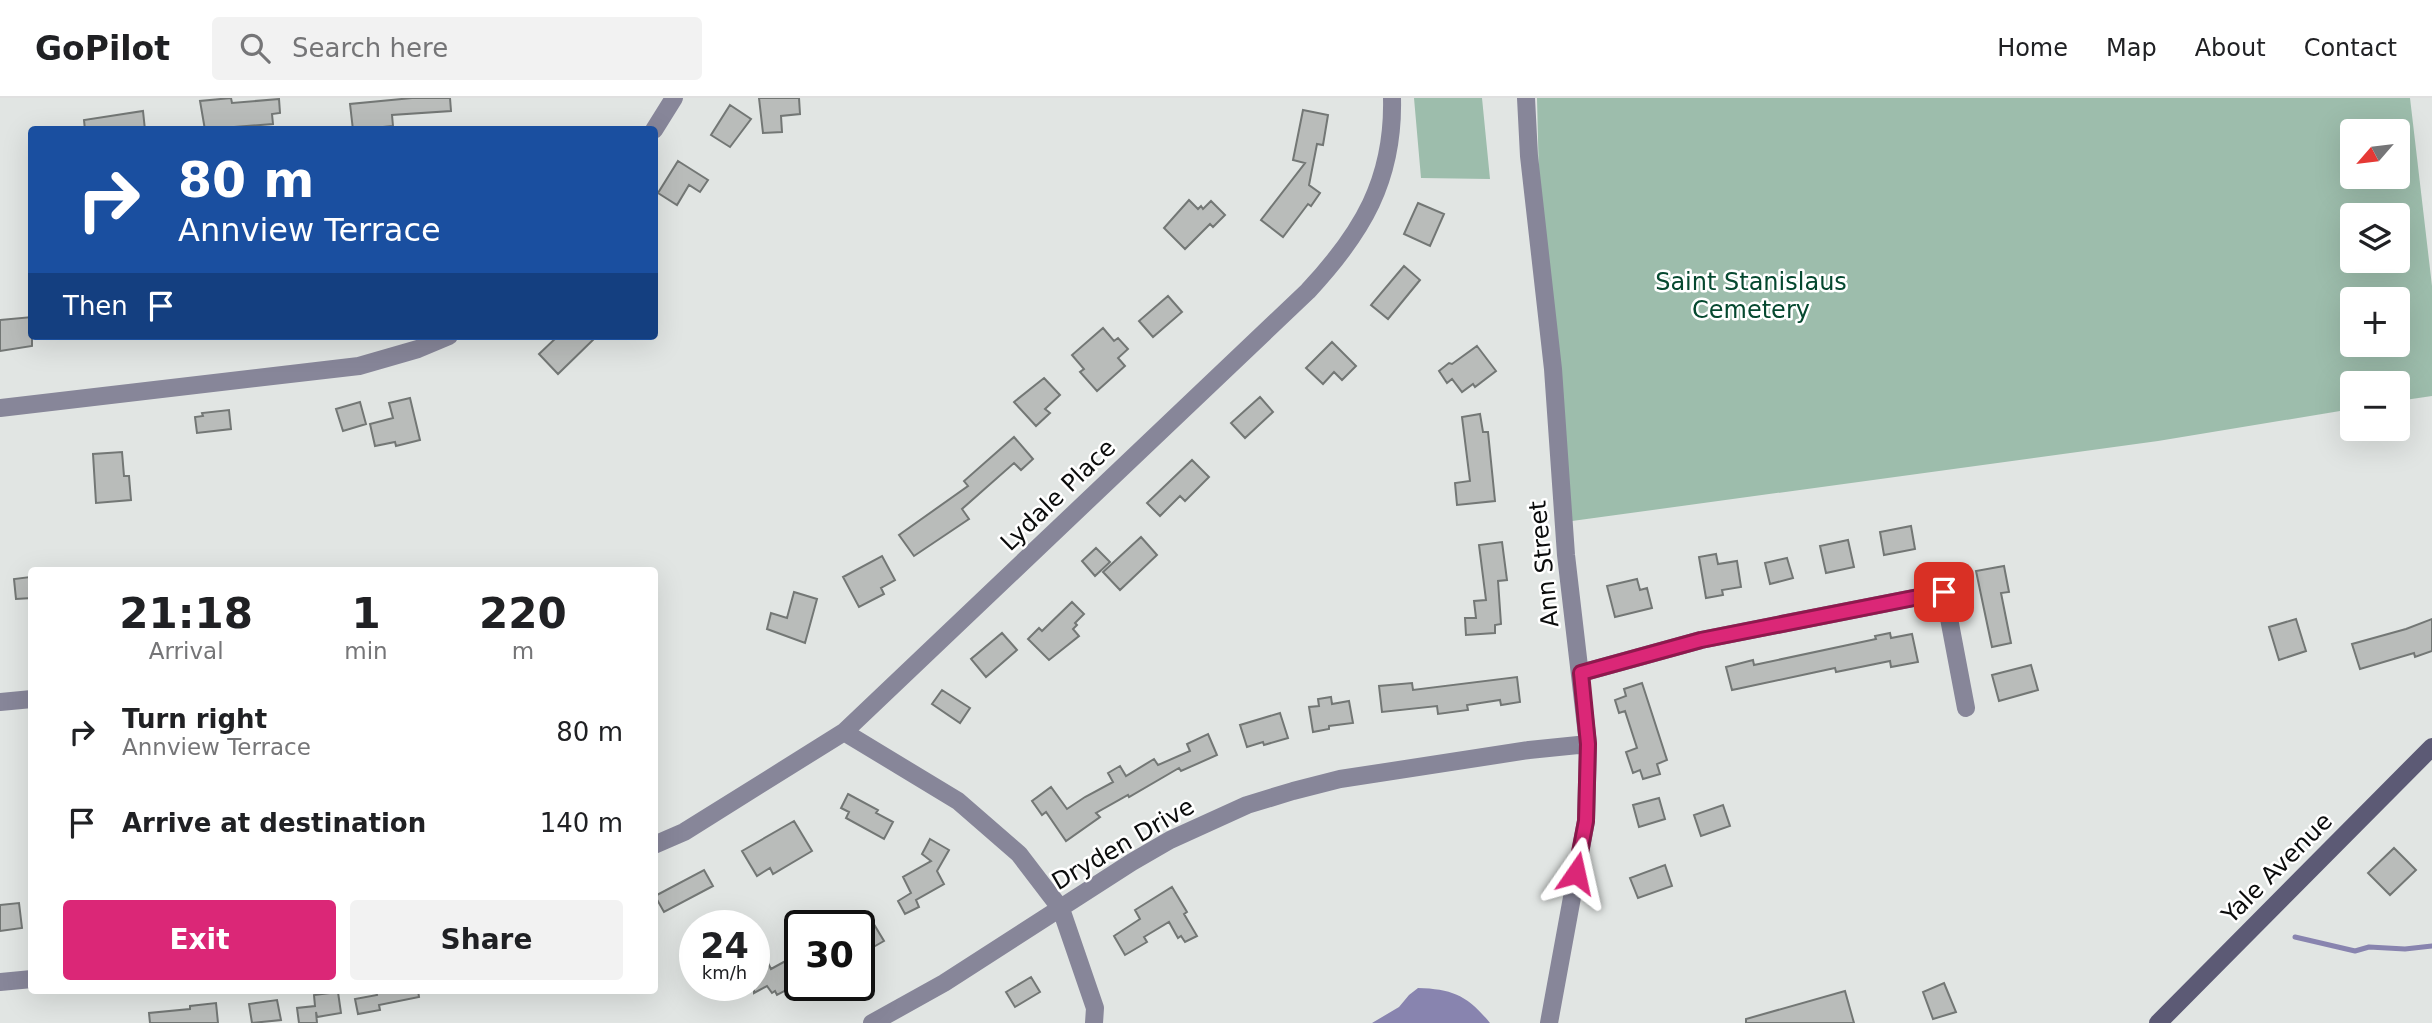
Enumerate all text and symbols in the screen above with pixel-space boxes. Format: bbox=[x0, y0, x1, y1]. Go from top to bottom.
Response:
search box bbox=[212, 17, 702, 80]
text: GoPilot bbox=[35, 29, 170, 68]
icon: search bbox=[236, 29, 274, 67]
text: Search here bbox=[292, 33, 448, 63]
text: Home bbox=[1997, 34, 2068, 62]
text: Map bbox=[2106, 34, 2157, 62]
text: About bbox=[2195, 34, 2266, 62]
text: Contact bbox=[2304, 34, 2397, 62]
north arrow bbox=[2340, 119, 2410, 189]
map controls bbox=[2340, 119, 2410, 441]
text: 80 m bbox=[178, 152, 314, 209]
icon: right bbox=[63, 154, 154, 245]
button: layers bbox=[2340, 203, 2410, 273]
text: Annview Terrace bbox=[178, 211, 441, 249]
park label: Saint Stanislaus Cemetery bbox=[1655, 268, 1847, 324]
icon: arrive bbox=[142, 287, 180, 325]
button: + bbox=[2340, 287, 2410, 357]
text: Then bbox=[63, 291, 128, 321]
button: − bbox=[2340, 371, 2410, 441]
street label: Lydale Place bbox=[995, 433, 1121, 557]
street label: Ann Street bbox=[1523, 499, 1565, 629]
pin bbox=[1914, 562, 1974, 622]
icon: arrive bbox=[1925, 573, 1963, 611]
text: 21:18 bbox=[119, 589, 253, 638]
text: 1 bbox=[351, 589, 381, 638]
text: 220 bbox=[479, 589, 567, 638]
text: Arrival bbox=[149, 638, 224, 664]
text: min bbox=[344, 638, 388, 664]
text: m bbox=[512, 638, 534, 664]
text: Turn right bbox=[122, 704, 267, 734]
icon: right bbox=[63, 713, 101, 751]
text: 80 m bbox=[556, 717, 623, 747]
text: Annview Terrace bbox=[122, 734, 311, 760]
street label: Dryden Drive bbox=[1047, 792, 1199, 896]
icon: arrive bbox=[63, 804, 101, 842]
street label: Yale Avenue bbox=[2215, 807, 2338, 930]
text: Arrive at destination bbox=[122, 808, 426, 838]
text: 140 m bbox=[540, 808, 623, 838]
position arrow bbox=[1539, 836, 1613, 910]
button: Exit bbox=[63, 900, 336, 980]
button: Share bbox=[350, 900, 623, 980]
speed limit sign: 30 bbox=[784, 910, 875, 1001]
text: 24 bbox=[700, 926, 749, 966]
text: km/h bbox=[702, 962, 747, 983]

